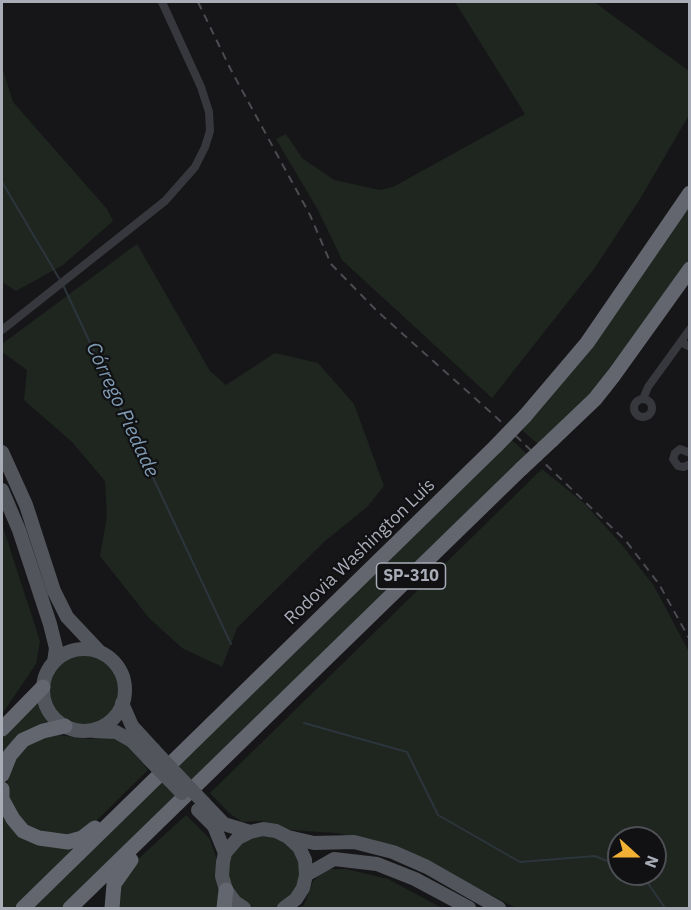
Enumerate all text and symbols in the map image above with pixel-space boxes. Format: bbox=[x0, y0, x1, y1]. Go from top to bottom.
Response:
water label: Córrego Piedade bbox=[80, 339, 164, 481]
street label: Rodovia Washington Luís bbox=[280, 475, 440, 629]
road number: SP-310 bbox=[376, 563, 446, 589]
north arrow bbox=[607, 826, 667, 886]
text: N bbox=[641, 853, 663, 871]

